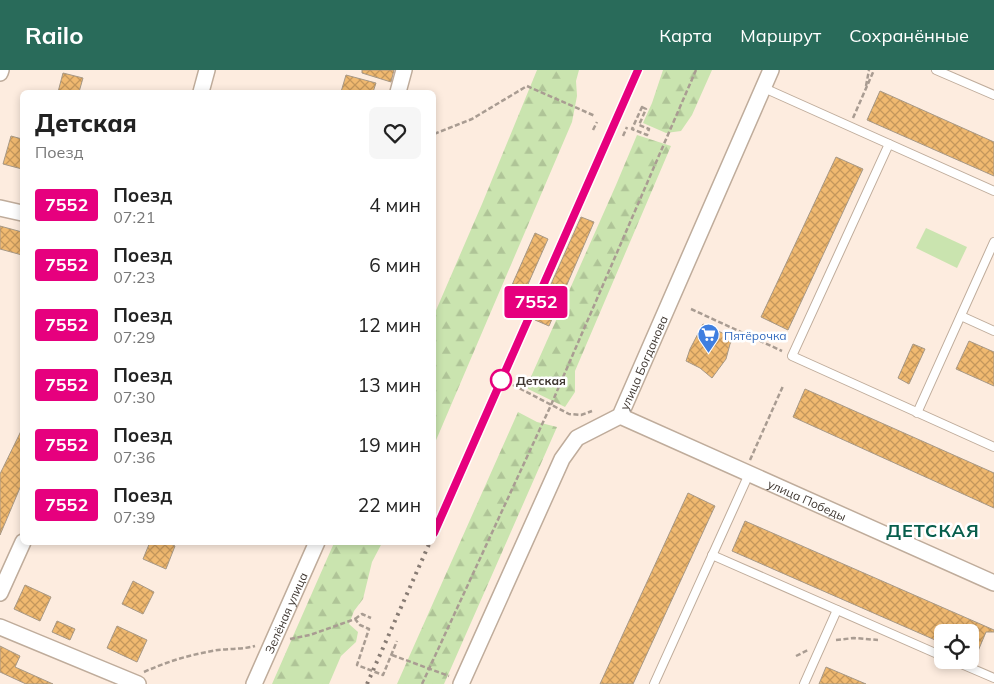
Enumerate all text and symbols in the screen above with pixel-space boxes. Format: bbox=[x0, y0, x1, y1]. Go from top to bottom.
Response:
text: Railo bbox=[25, 20, 83, 50]
text: Карта bbox=[659, 24, 712, 47]
text: Маршрут bbox=[740, 24, 821, 47]
text: Сохранённые bbox=[849, 24, 969, 47]
button: heart bbox=[369, 107, 421, 159]
text: Детская bbox=[35, 108, 137, 138]
text: Поезд bbox=[35, 142, 83, 162]
text: Поезд bbox=[113, 183, 172, 207]
text: 7552 bbox=[45, 193, 88, 216]
text: 4 мин bbox=[369, 193, 421, 217]
text: 07:21 bbox=[113, 207, 155, 227]
text: Поезд bbox=[113, 243, 172, 267]
text: 7552 bbox=[45, 253, 88, 276]
text: 6 мин bbox=[369, 253, 421, 277]
text: 07:23 bbox=[113, 267, 155, 287]
line badge: 7552 bbox=[501, 286, 571, 318]
text: 7552 bbox=[514, 290, 558, 313]
text: Поезд bbox=[113, 303, 172, 327]
text: 7552 bbox=[45, 313, 88, 336]
text: 12 мин bbox=[358, 313, 421, 337]
street label: улица Богданова bbox=[616, 313, 670, 412]
supermarket icon: Пятёрочка bbox=[696, 323, 720, 354]
text: 07:29 bbox=[113, 327, 155, 347]
place label: Пятёрочка bbox=[724, 328, 787, 343]
text: Поезд bbox=[113, 363, 172, 387]
marker: Детская bbox=[490, 369, 512, 391]
text: 7552 bbox=[45, 373, 88, 396]
text: 13 мин bbox=[358, 373, 421, 397]
place label: Детская bbox=[516, 373, 566, 388]
text: 07:30 bbox=[113, 387, 155, 407]
text: Поезд bbox=[113, 423, 172, 447]
text: 7552 bbox=[45, 433, 88, 456]
text: 19 мин bbox=[358, 433, 421, 457]
text: 07:36 bbox=[113, 447, 155, 467]
street label: улица Победы bbox=[766, 476, 849, 524]
text: Поезд bbox=[113, 483, 172, 507]
text: 7552 bbox=[45, 493, 88, 516]
text: 22 мин bbox=[358, 493, 421, 517]
text: 07:39 bbox=[113, 507, 155, 527]
district label: ДЕТСКАЯ bbox=[886, 519, 980, 542]
street label: Зелёная улица bbox=[261, 570, 310, 656]
map controls bbox=[934, 624, 979, 669]
button: locate bbox=[934, 624, 979, 669]

